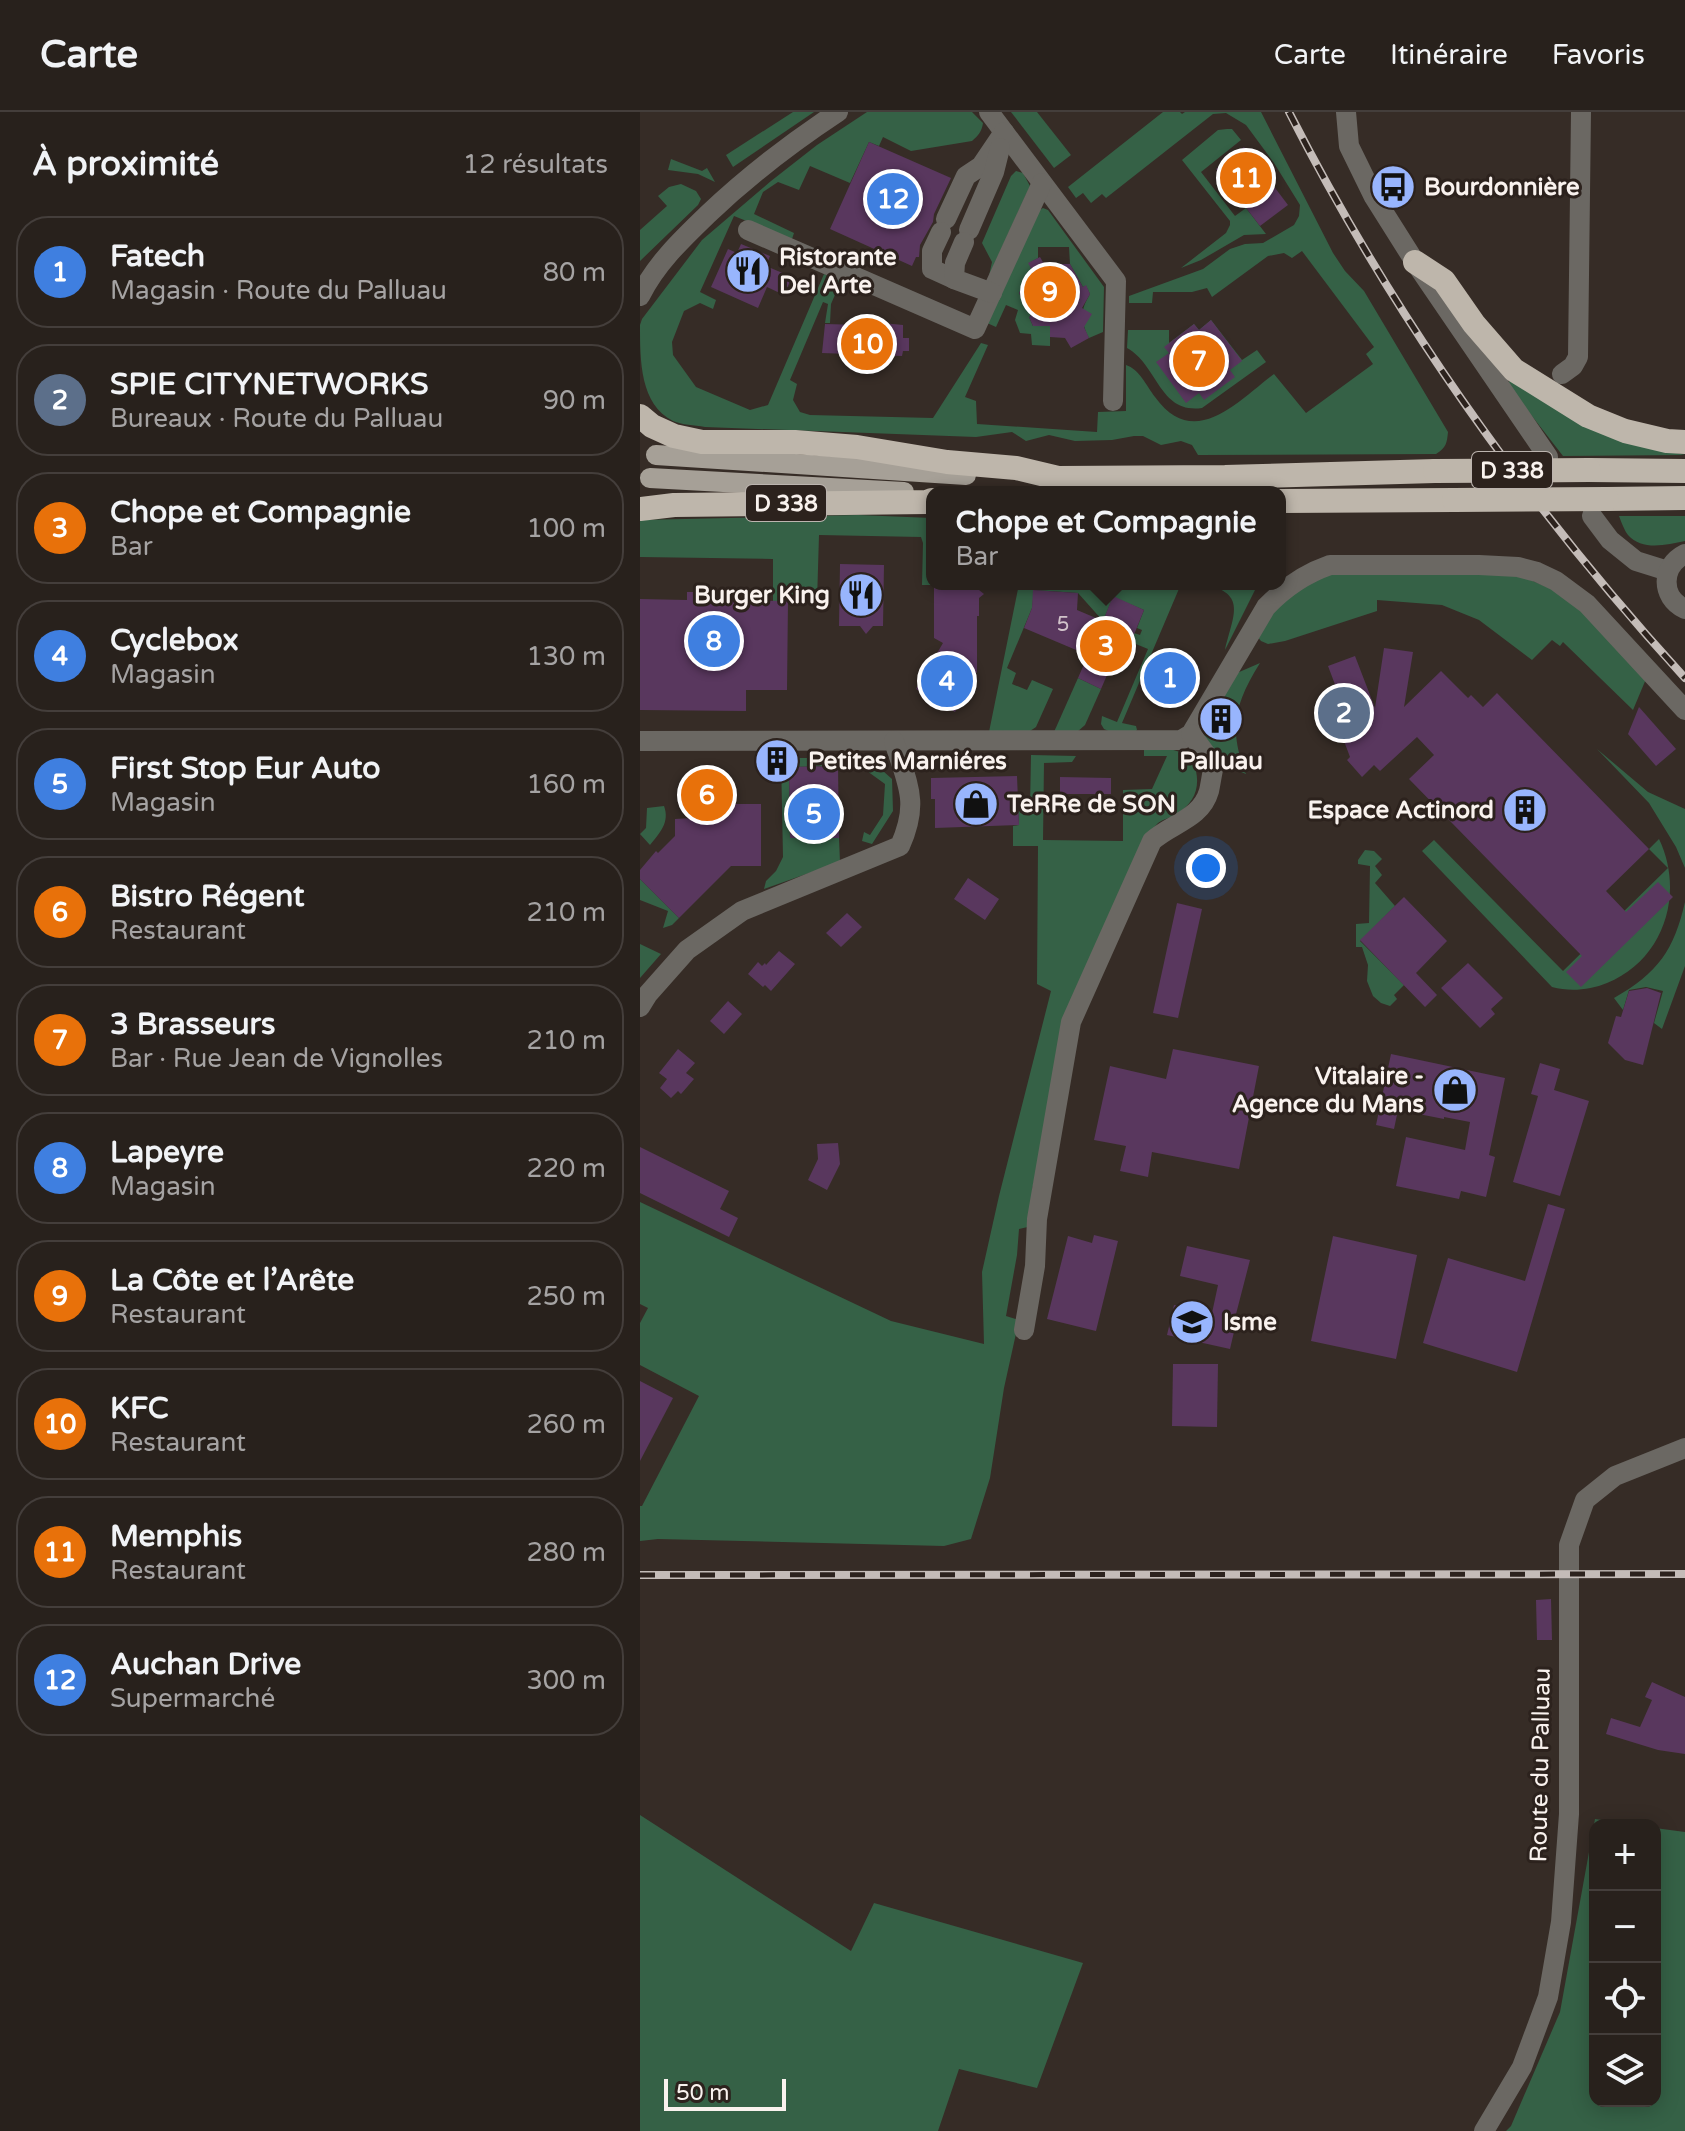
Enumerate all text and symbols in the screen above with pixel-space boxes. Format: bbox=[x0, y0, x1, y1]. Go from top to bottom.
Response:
text: Carte bbox=[40, 32, 138, 78]
text: Carte bbox=[1274, 38, 1346, 72]
text: Itinéraire bbox=[1390, 38, 1508, 72]
text: Favoris bbox=[1552, 38, 1645, 72]
text: À proximité bbox=[32, 144, 219, 185]
pin: 11 bbox=[1220, 148, 1272, 208]
text: 12 résultats bbox=[463, 149, 608, 180]
bus stop icon: Bourdonnière bbox=[1369, 163, 1417, 211]
pin: 12 bbox=[867, 169, 919, 229]
place label: Bourdonnière bbox=[1424, 173, 1580, 202]
text: Fatech bbox=[110, 238, 205, 275]
place label: Ristorante Del Arte bbox=[779, 243, 897, 300]
restaurant icon: Ristorante Del Arte bbox=[724, 247, 772, 295]
text: 1 bbox=[52, 257, 68, 288]
text: 80 m bbox=[543, 257, 606, 288]
pin: 9 bbox=[1024, 262, 1076, 322]
text: Magasin · Route du Palluau bbox=[110, 275, 447, 306]
pin: 10 bbox=[841, 314, 893, 374]
pin: 7 bbox=[1173, 331, 1225, 391]
text: SPIE CITYNETWORKS bbox=[110, 366, 428, 403]
text: 2 bbox=[52, 385, 68, 416]
text: 90 m bbox=[543, 385, 606, 416]
text: Bureaux · Route du Palluau bbox=[110, 403, 443, 434]
road number: D 338 bbox=[1472, 452, 1552, 488]
road number: D 338 bbox=[746, 485, 826, 521]
popup bbox=[926, 486, 1286, 590]
text: Chope et Compagnie bbox=[110, 494, 411, 531]
text: Chope et Compagnie bbox=[956, 504, 1256, 541]
text: 3 bbox=[52, 513, 68, 544]
text: 100 m bbox=[526, 513, 606, 544]
text: Bar bbox=[110, 531, 153, 562]
text: Bar bbox=[956, 541, 998, 572]
restaurant icon: Burger King bbox=[837, 571, 885, 619]
place label: Burger King bbox=[694, 581, 830, 610]
pin: 8 bbox=[688, 611, 740, 671]
house number: 5 bbox=[1057, 613, 1069, 637]
pin: 3 bbox=[1080, 616, 1132, 676]
text: Cyclebox bbox=[110, 622, 239, 659]
text: 4 bbox=[52, 641, 68, 672]
text: 130 m bbox=[526, 641, 606, 672]
pin: 1 bbox=[1144, 648, 1196, 708]
pin: 4 bbox=[921, 651, 973, 711]
text: Magasin bbox=[110, 659, 216, 690]
pin: 2 bbox=[1318, 683, 1370, 743]
building icon: Palluau bbox=[1197, 695, 1245, 743]
building icon: Petites Marniéres bbox=[753, 737, 801, 785]
place label: Petites Marniéres bbox=[808, 747, 1007, 776]
place label: Palluau bbox=[1179, 747, 1263, 776]
text: First Stop Eur Auto bbox=[110, 750, 380, 787]
pin: 6 bbox=[681, 765, 733, 825]
text: 5 bbox=[52, 769, 68, 800]
text: 160 m bbox=[526, 769, 606, 800]
shop icon: TeRRe de SON bbox=[952, 780, 1000, 828]
pin: 5 bbox=[788, 784, 840, 844]
building icon: Espace Actinord bbox=[1501, 786, 1549, 834]
text: Magasin bbox=[110, 787, 216, 818]
place label: TeRRe de SON bbox=[1006, 790, 1176, 819]
place label: Espace Actinord bbox=[1307, 796, 1494, 825]
your location bbox=[1186, 848, 1226, 888]
text: Bistro Régent bbox=[110, 878, 304, 915]
text: 6 bbox=[52, 897, 68, 928]
text: 210 m bbox=[526, 897, 606, 928]
text: Restaurant bbox=[110, 915, 246, 946]
text: 3 Brasseurs bbox=[110, 1006, 276, 1043]
text: 7 bbox=[52, 1025, 68, 1056]
text: 210 m bbox=[526, 1025, 606, 1056]
text: Bar · Rue Jean de Vignolles bbox=[110, 1043, 443, 1074]
place label: Vitalaire - Agence du Mans bbox=[1232, 1062, 1424, 1119]
shop icon: Vitalaire - Agence du Mans bbox=[1431, 1066, 1479, 1114]
text: Lapeyre bbox=[110, 1134, 224, 1171]
text: 8 bbox=[52, 1153, 68, 1184]
text: 220 m bbox=[526, 1153, 606, 1184]
text: Magasin bbox=[110, 1171, 216, 1202]
text: La Côte et l’Arête bbox=[110, 1262, 354, 1299]
text: 9 bbox=[52, 1281, 68, 1312]
text: 250 m bbox=[526, 1281, 606, 1312]
school or university icon: Isme bbox=[1168, 1298, 1216, 1346]
text: Restaurant bbox=[110, 1299, 246, 1330]
place label: Isme bbox=[1223, 1308, 1277, 1337]
text: KFC bbox=[110, 1390, 169, 1427]
text: 10 bbox=[44, 1409, 76, 1440]
text: 260 m bbox=[526, 1409, 606, 1440]
text: Restaurant bbox=[110, 1427, 246, 1458]
text: Memphis bbox=[110, 1518, 242, 1555]
text: 11 bbox=[44, 1537, 76, 1568]
text: 280 m bbox=[526, 1537, 606, 1568]
text: Restaurant bbox=[110, 1555, 246, 1586]
text: Auchan Drive bbox=[110, 1646, 301, 1683]
text: 12 bbox=[44, 1665, 76, 1696]
text: 300 m bbox=[526, 1665, 606, 1696]
street label: Route du Palluau bbox=[1524, 1667, 1557, 1863]
text: Supermarché bbox=[110, 1683, 275, 1714]
map controls bbox=[1589, 1819, 1661, 2107]
button: + bbox=[1589, 1819, 1661, 1891]
button: − bbox=[1589, 1891, 1661, 1963]
button: locate bbox=[1589, 1963, 1661, 2035]
button: layers bbox=[1589, 2035, 1661, 2107]
scale bar bbox=[664, 2075, 786, 2111]
text: 50 m bbox=[676, 2080, 730, 2106]

